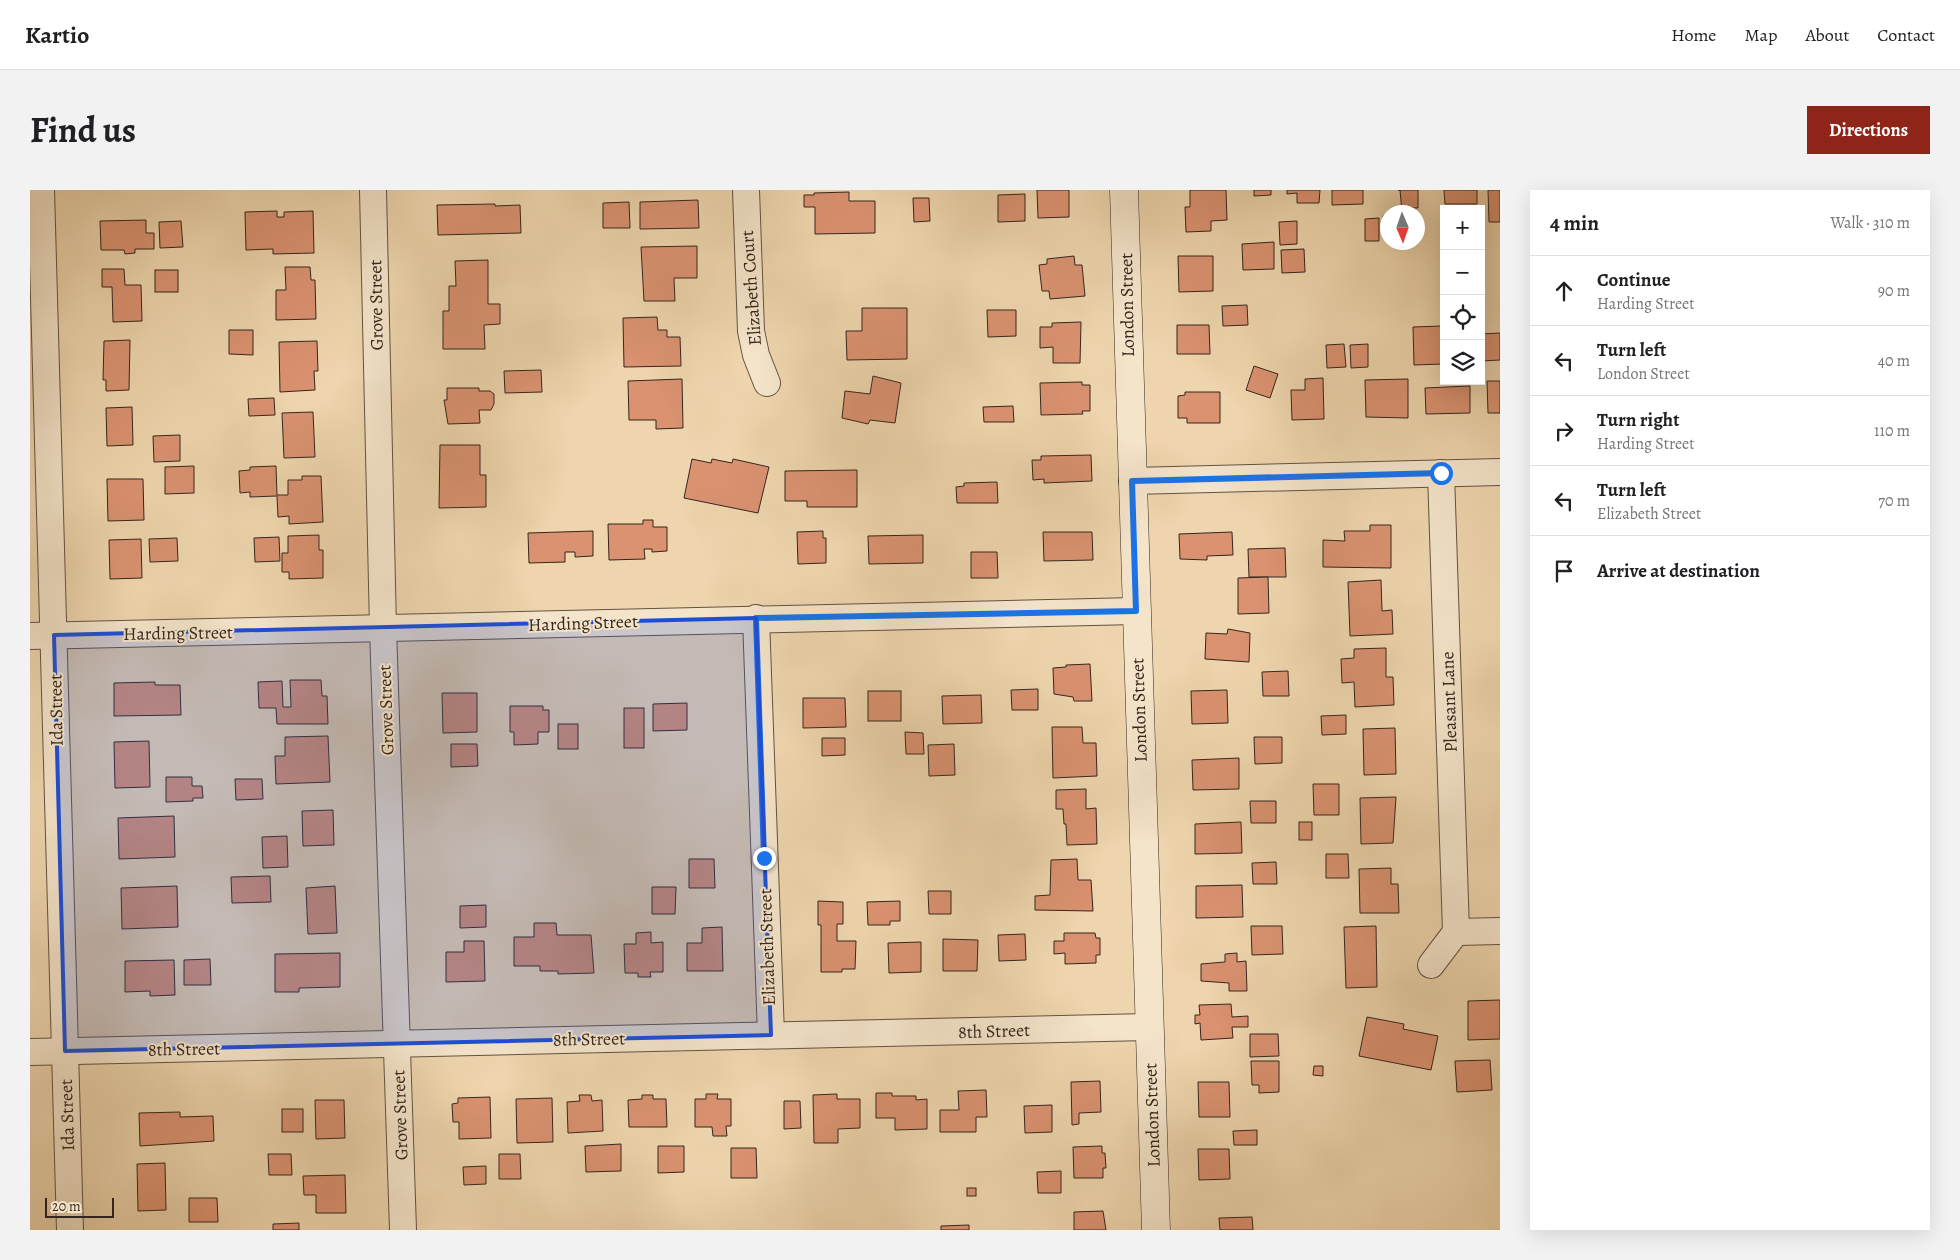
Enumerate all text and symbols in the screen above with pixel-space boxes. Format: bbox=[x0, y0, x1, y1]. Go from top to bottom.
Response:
text: Kartio bbox=[25, 19, 89, 51]
text: Home bbox=[1671, 23, 1716, 47]
text: Map bbox=[1744, 23, 1777, 47]
text: About bbox=[1805, 23, 1849, 47]
text: Contact bbox=[1877, 23, 1935, 47]
text: Find us bbox=[30, 106, 136, 154]
button: Directions bbox=[1807, 106, 1930, 154]
north arrow bbox=[1380, 205, 1425, 250]
map controls bbox=[1440, 205, 1485, 385]
button: + bbox=[1440, 205, 1485, 250]
text: 4 min bbox=[1550, 209, 1599, 237]
text: Walk · 310 m bbox=[1830, 212, 1910, 234]
street label: Elizabeth Court bbox=[735, 229, 767, 346]
button: − bbox=[1440, 250, 1485, 295]
street label: London Street bbox=[1114, 253, 1140, 357]
street label: Grove Street bbox=[363, 259, 389, 351]
text: Continue bbox=[1597, 267, 1671, 293]
icon: ahead bbox=[1550, 277, 1578, 305]
text: 90 m bbox=[1878, 280, 1910, 302]
text: Harding Street bbox=[1597, 293, 1695, 315]
button: locate bbox=[1440, 295, 1485, 340]
text: Turn left bbox=[1597, 337, 1666, 363]
button: layers bbox=[1440, 340, 1485, 385]
icon: left bbox=[1550, 347, 1578, 375]
text: 40 m bbox=[1878, 350, 1910, 372]
text: London Street bbox=[1597, 363, 1690, 385]
text: Turn right bbox=[1597, 407, 1679, 433]
icon: right bbox=[1550, 417, 1578, 445]
text: 110 m bbox=[1874, 420, 1910, 442]
text: Harding Street bbox=[1597, 433, 1695, 455]
route start bbox=[1430, 462, 1453, 485]
text: Turn left bbox=[1597, 477, 1666, 503]
icon: left bbox=[1550, 487, 1578, 515]
text: 70 m bbox=[1878, 490, 1910, 512]
text: Elizabeth Street bbox=[1597, 503, 1701, 525]
icon: arrive bbox=[1550, 557, 1578, 585]
text: Arrive at destination bbox=[1597, 558, 1760, 584]
street label: Harding Street bbox=[528, 609, 638, 637]
street label: Harding Street bbox=[123, 620, 233, 646]
street label: Pleasant Lane bbox=[1435, 651, 1463, 753]
street label: London Street bbox=[1125, 657, 1153, 763]
street label: Grove Street bbox=[372, 664, 400, 756]
street label: Ida Street bbox=[43, 674, 69, 746]
route end bbox=[753, 847, 776, 870]
street label: Elizabeth Street bbox=[753, 888, 781, 1006]
street label: 8th Street bbox=[958, 1018, 1031, 1044]
street label: 8th Street bbox=[553, 1026, 625, 1052]
street label: 8th Street bbox=[148, 1036, 220, 1062]
street label: London Street bbox=[1138, 1062, 1166, 1168]
street label: Grove Street bbox=[386, 1069, 414, 1161]
street label: Ida Street bbox=[54, 1079, 80, 1151]
scale bar bbox=[45, 1195, 114, 1218]
text: 20 m bbox=[52, 1197, 81, 1216]

